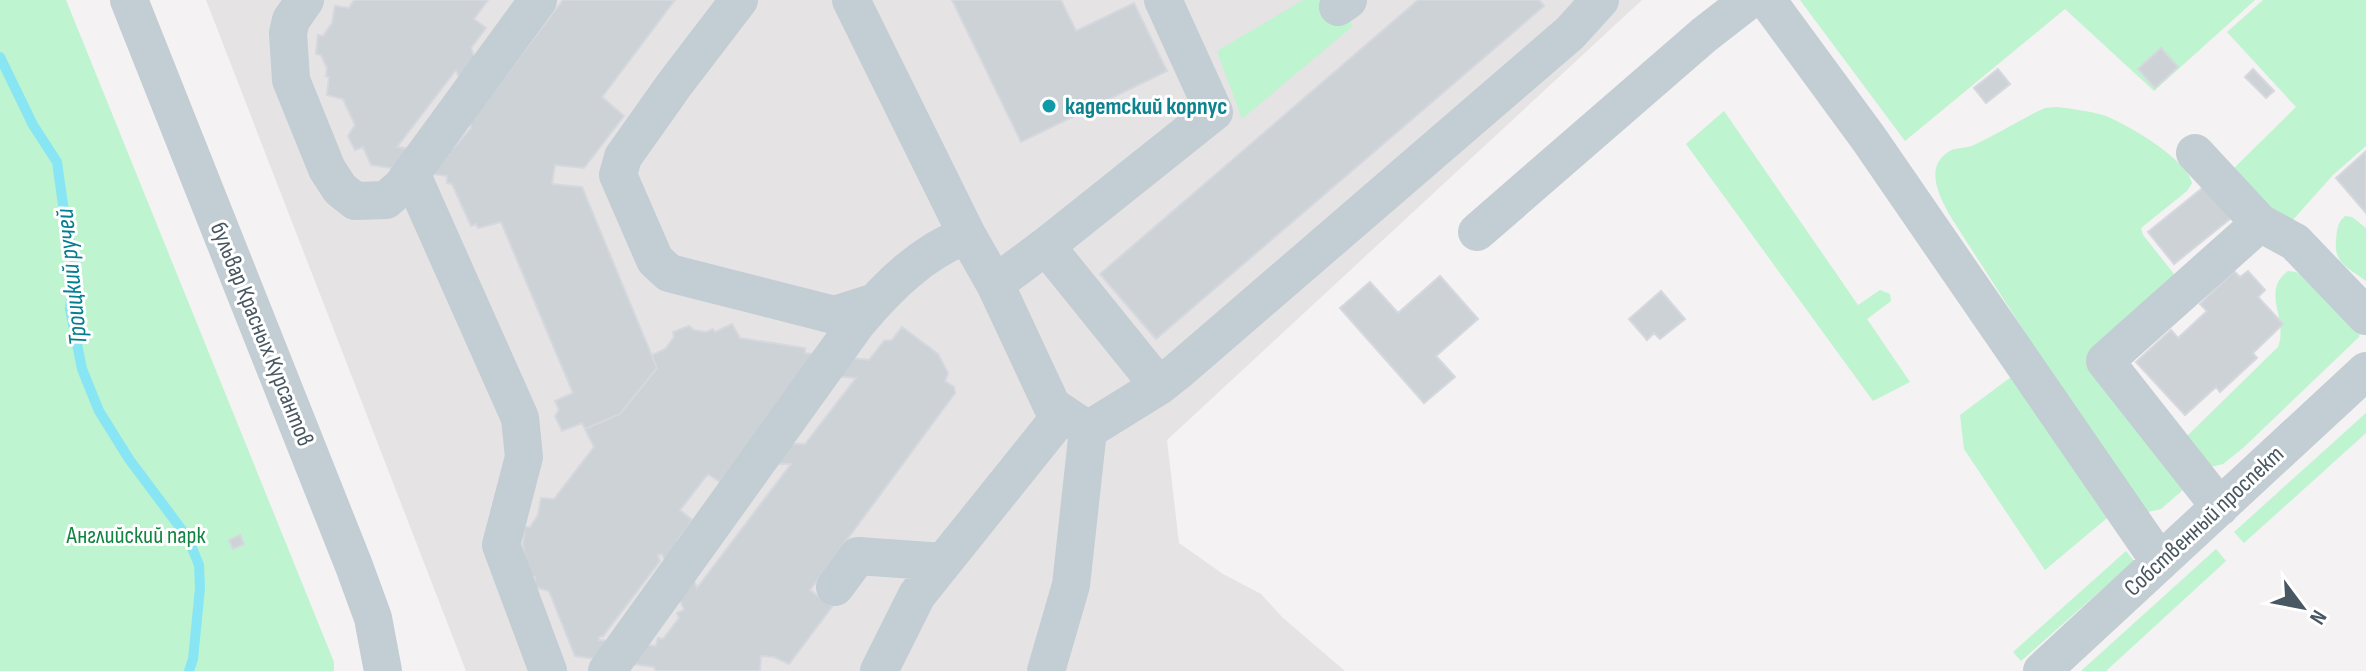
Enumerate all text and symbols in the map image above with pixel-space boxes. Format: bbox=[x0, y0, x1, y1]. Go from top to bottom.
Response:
place label: кадетский корпус bbox=[1065, 92, 1227, 121]
marker: кадетский корпус bbox=[1040, 97, 1058, 115]
water label: Троицкий ручей bbox=[49, 207, 95, 347]
street label: бульвар Красных Курсантов bbox=[204, 218, 320, 450]
street label: Собственный проспект bbox=[2118, 440, 2290, 602]
park label: Английский парк bbox=[65, 521, 206, 550]
north arrow bbox=[2262, 567, 2342, 647]
text: N bbox=[2303, 605, 2332, 629]

